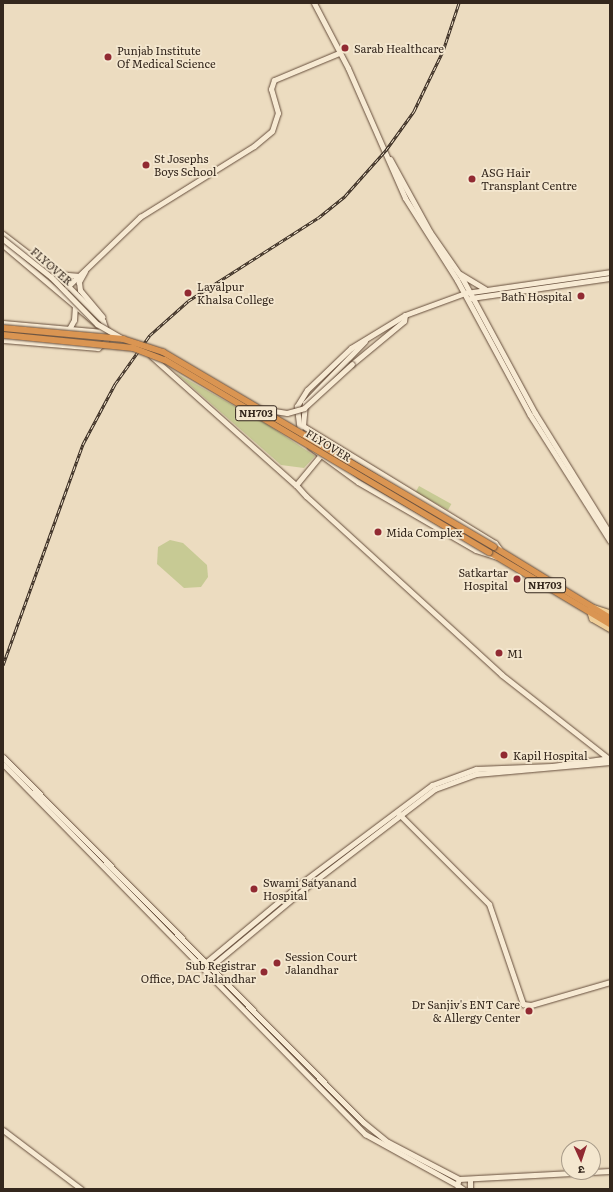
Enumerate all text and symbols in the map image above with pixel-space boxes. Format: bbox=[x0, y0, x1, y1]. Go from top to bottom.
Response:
place label: Sarab Healthcare bbox=[354, 41, 444, 55]
marker: Sarab Healthcare bbox=[339, 42, 351, 54]
place label: Punjab Institute Of Medical Science bbox=[117, 44, 216, 70]
marker: Punjab Institute Of Medical Science bbox=[102, 51, 114, 63]
place label: St Josephs Boys School bbox=[154, 152, 216, 178]
marker: St Josephs Boys School bbox=[141, 160, 151, 170]
place label: ASG Hair Transplant Centre bbox=[481, 166, 577, 192]
marker: ASG Hair Transplant Centre bbox=[466, 173, 478, 185]
street label: FLYOVER bbox=[28, 244, 76, 288]
place label: Layalpur Khalsa College bbox=[197, 280, 274, 306]
marker: Layalpur Khalsa College bbox=[182, 287, 194, 299]
place label: Bath Hospital bbox=[501, 289, 572, 303]
marker: Bath Hospital bbox=[575, 290, 587, 302]
road number: NH703 bbox=[235, 405, 277, 421]
street label: FLYOVER bbox=[304, 426, 354, 464]
place label: Mida Complex bbox=[386, 525, 462, 539]
marker: Mida Complex bbox=[373, 527, 383, 537]
place label: Satkartar Hospital bbox=[458, 566, 508, 592]
marker: Satkartar Hospital bbox=[511, 573, 523, 585]
road number: NH703 bbox=[524, 577, 566, 593]
place label: M1 bbox=[507, 646, 523, 660]
marker: M1 bbox=[494, 648, 504, 658]
place label: Kapil Hospital bbox=[513, 748, 588, 762]
marker: Kapil Hospital bbox=[498, 749, 510, 761]
place label: Swami Satyanand Hospital bbox=[263, 876, 357, 902]
marker: Swami Satyanand Hospital bbox=[248, 883, 260, 895]
place label: Session Court Jalandhar bbox=[285, 950, 357, 976]
marker: Session Court Jalandhar bbox=[272, 958, 282, 968]
place label: Sub Registrar Office, DAC Jalandhar bbox=[141, 959, 256, 985]
marker: Sub Registrar Office, DAC Jalandhar bbox=[259, 967, 269, 977]
place label: Dr Sanjiv's ENT Care & Allergy Center bbox=[411, 998, 520, 1024]
marker: Dr Sanjiv's ENT Care & Allergy Center bbox=[523, 1005, 535, 1017]
north arrow bbox=[561, 1140, 601, 1180]
text: उ bbox=[578, 1163, 585, 1179]

